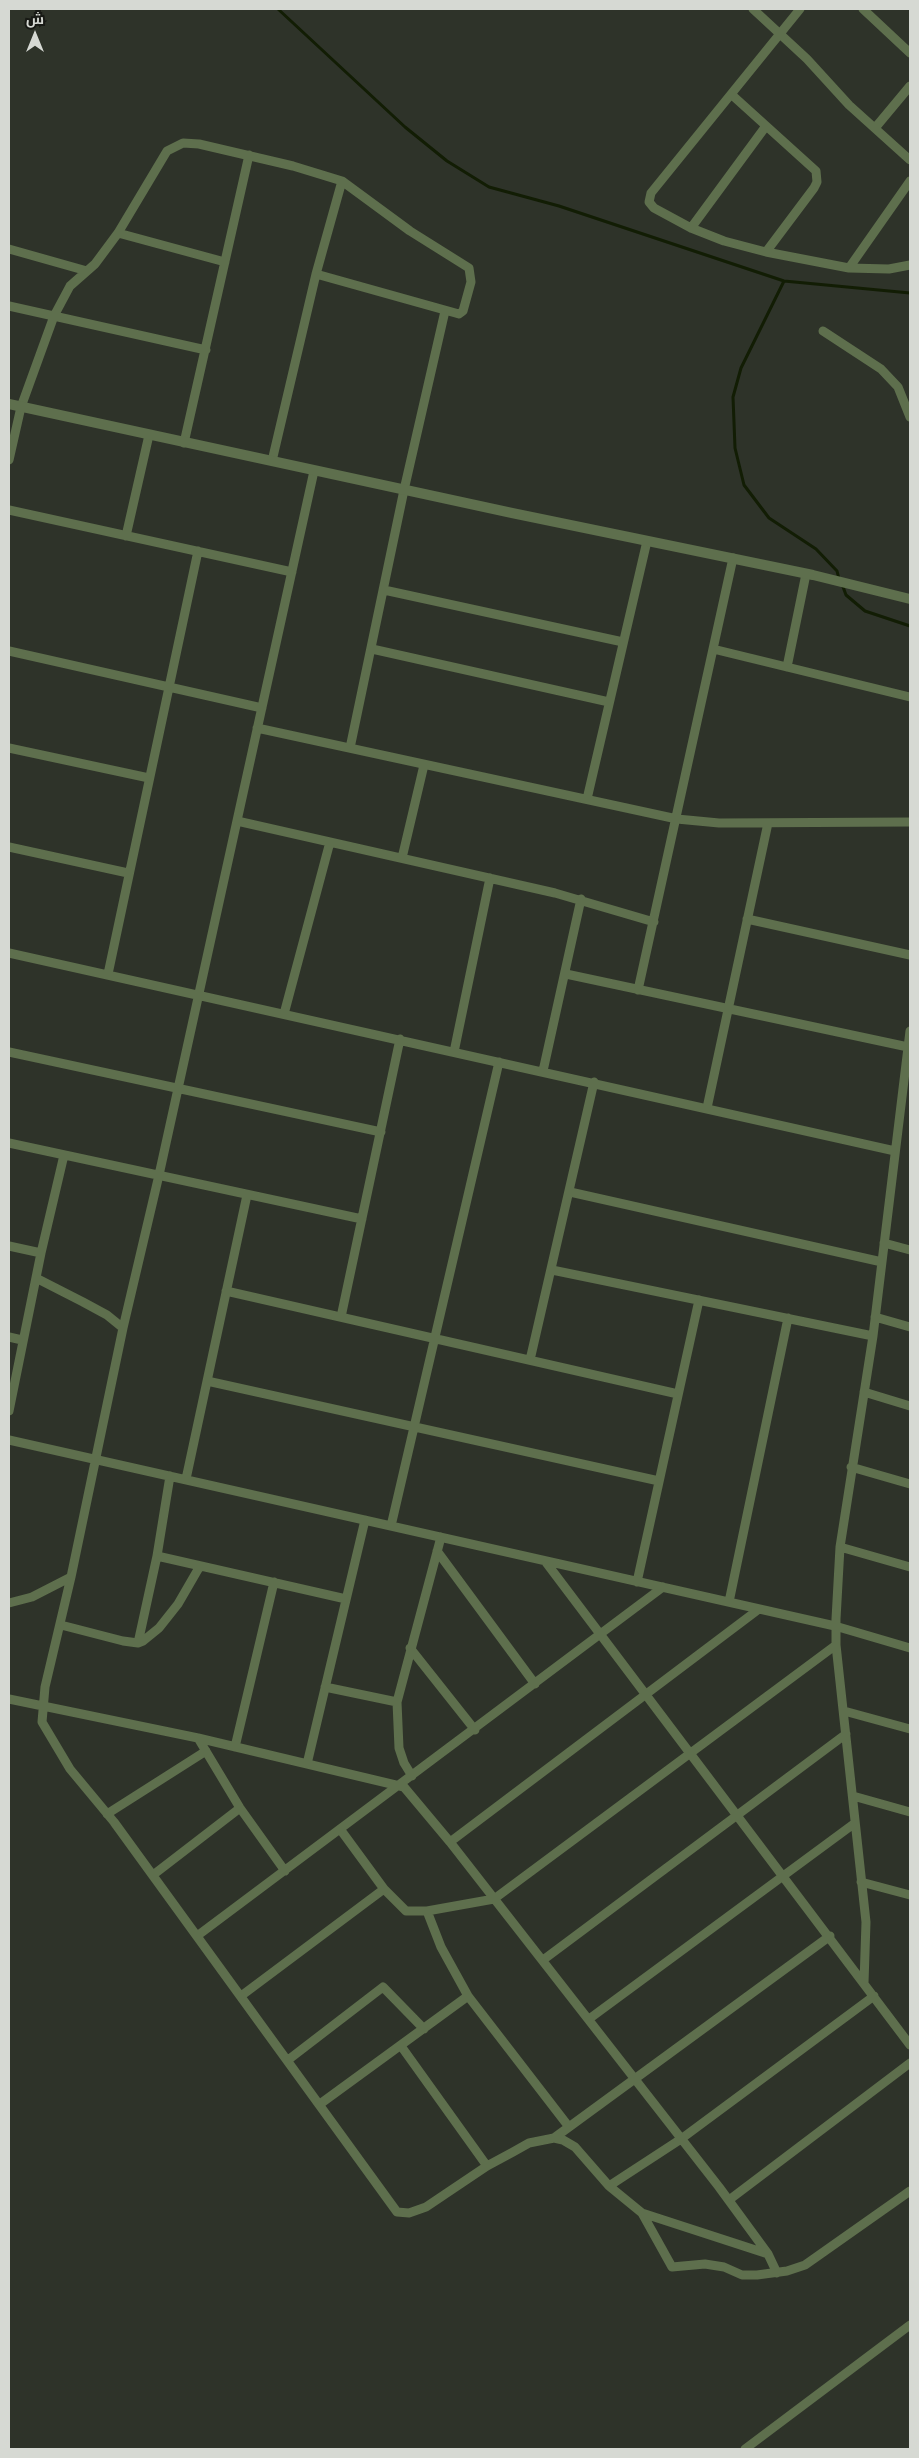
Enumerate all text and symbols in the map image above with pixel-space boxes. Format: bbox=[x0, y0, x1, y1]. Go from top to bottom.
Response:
north arrow bbox=[10, 10, 60, 60]
text: ش bbox=[26, 11, 44, 28]

